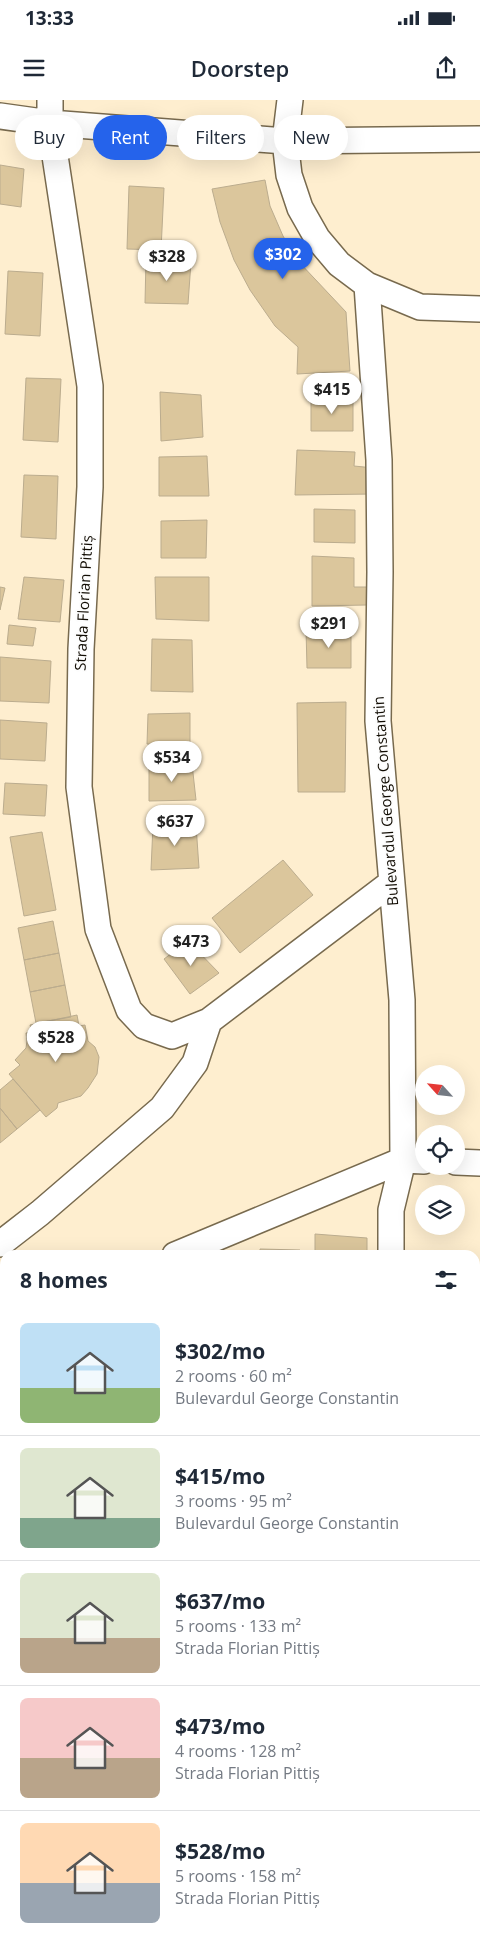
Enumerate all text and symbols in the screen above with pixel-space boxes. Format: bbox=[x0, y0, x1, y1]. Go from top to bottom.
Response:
text: 13:33 bbox=[25, 5, 74, 31]
text: Doorstep bbox=[191, 53, 289, 83]
icon: menu bbox=[20, 54, 48, 82]
icon: share bbox=[432, 54, 460, 82]
chip: Buy bbox=[15, 115, 83, 160]
chip: Rent bbox=[93, 115, 167, 160]
chip: Filters bbox=[177, 115, 264, 160]
chip: New bbox=[274, 115, 348, 160]
pin: $302 bbox=[253, 238, 313, 280]
pin: $328 bbox=[137, 240, 197, 282]
text: $302 bbox=[265, 243, 301, 265]
text: $328 bbox=[149, 245, 185, 267]
pin: $415 bbox=[302, 372, 362, 415]
text: $415 bbox=[314, 378, 350, 400]
street label: Strada Florian Pittiș bbox=[69, 535, 97, 671]
pin: $291 bbox=[299, 606, 359, 649]
text: $291 bbox=[311, 612, 347, 634]
street label: Bulevardul George Constantin bbox=[368, 696, 402, 907]
pin: $534 bbox=[142, 740, 202, 783]
text: $534 bbox=[154, 746, 190, 768]
pin: $637 bbox=[145, 804, 205, 847]
text: $637 bbox=[157, 810, 193, 832]
pin: $473 bbox=[161, 924, 221, 967]
text: $473 bbox=[173, 930, 209, 952]
pin: $528 bbox=[26, 1020, 86, 1063]
text: $528 bbox=[38, 1026, 74, 1048]
north arrow bbox=[415, 1065, 465, 1115]
map controls bbox=[415, 1065, 465, 1235]
button: locate bbox=[415, 1125, 465, 1175]
button: layers bbox=[415, 1185, 465, 1235]
text: 8 homes bbox=[20, 1266, 108, 1294]
icon: filters bbox=[432, 1266, 460, 1294]
text: $302/mo bbox=[175, 1337, 265, 1365]
icon: home bbox=[60, 1343, 120, 1403]
text: 2 rooms · 60 m² bbox=[175, 1365, 292, 1387]
text: Bulevardul George Constantin bbox=[175, 1387, 399, 1409]
text: $415/mo bbox=[175, 1462, 265, 1490]
icon: home bbox=[60, 1468, 120, 1528]
text: 3 rooms · 95 m² bbox=[175, 1490, 292, 1512]
text: Bulevardul George Constantin bbox=[175, 1512, 399, 1534]
text: $637/mo bbox=[175, 1587, 265, 1615]
icon: home bbox=[60, 1593, 120, 1653]
text: 5 rooms · 133 m² bbox=[175, 1615, 301, 1637]
text: Strada Florian Pittiș bbox=[175, 1637, 320, 1659]
text: $473/mo bbox=[175, 1712, 265, 1740]
icon: home bbox=[60, 1718, 120, 1778]
text: 4 rooms · 128 m² bbox=[175, 1740, 301, 1762]
text: Strada Florian Pittiș bbox=[175, 1762, 320, 1784]
text: $528/mo bbox=[175, 1837, 265, 1865]
icon: home bbox=[60, 1843, 120, 1903]
text: 5 rooms · 158 m² bbox=[175, 1865, 301, 1887]
text: Strada Florian Pittiș bbox=[175, 1887, 320, 1909]

